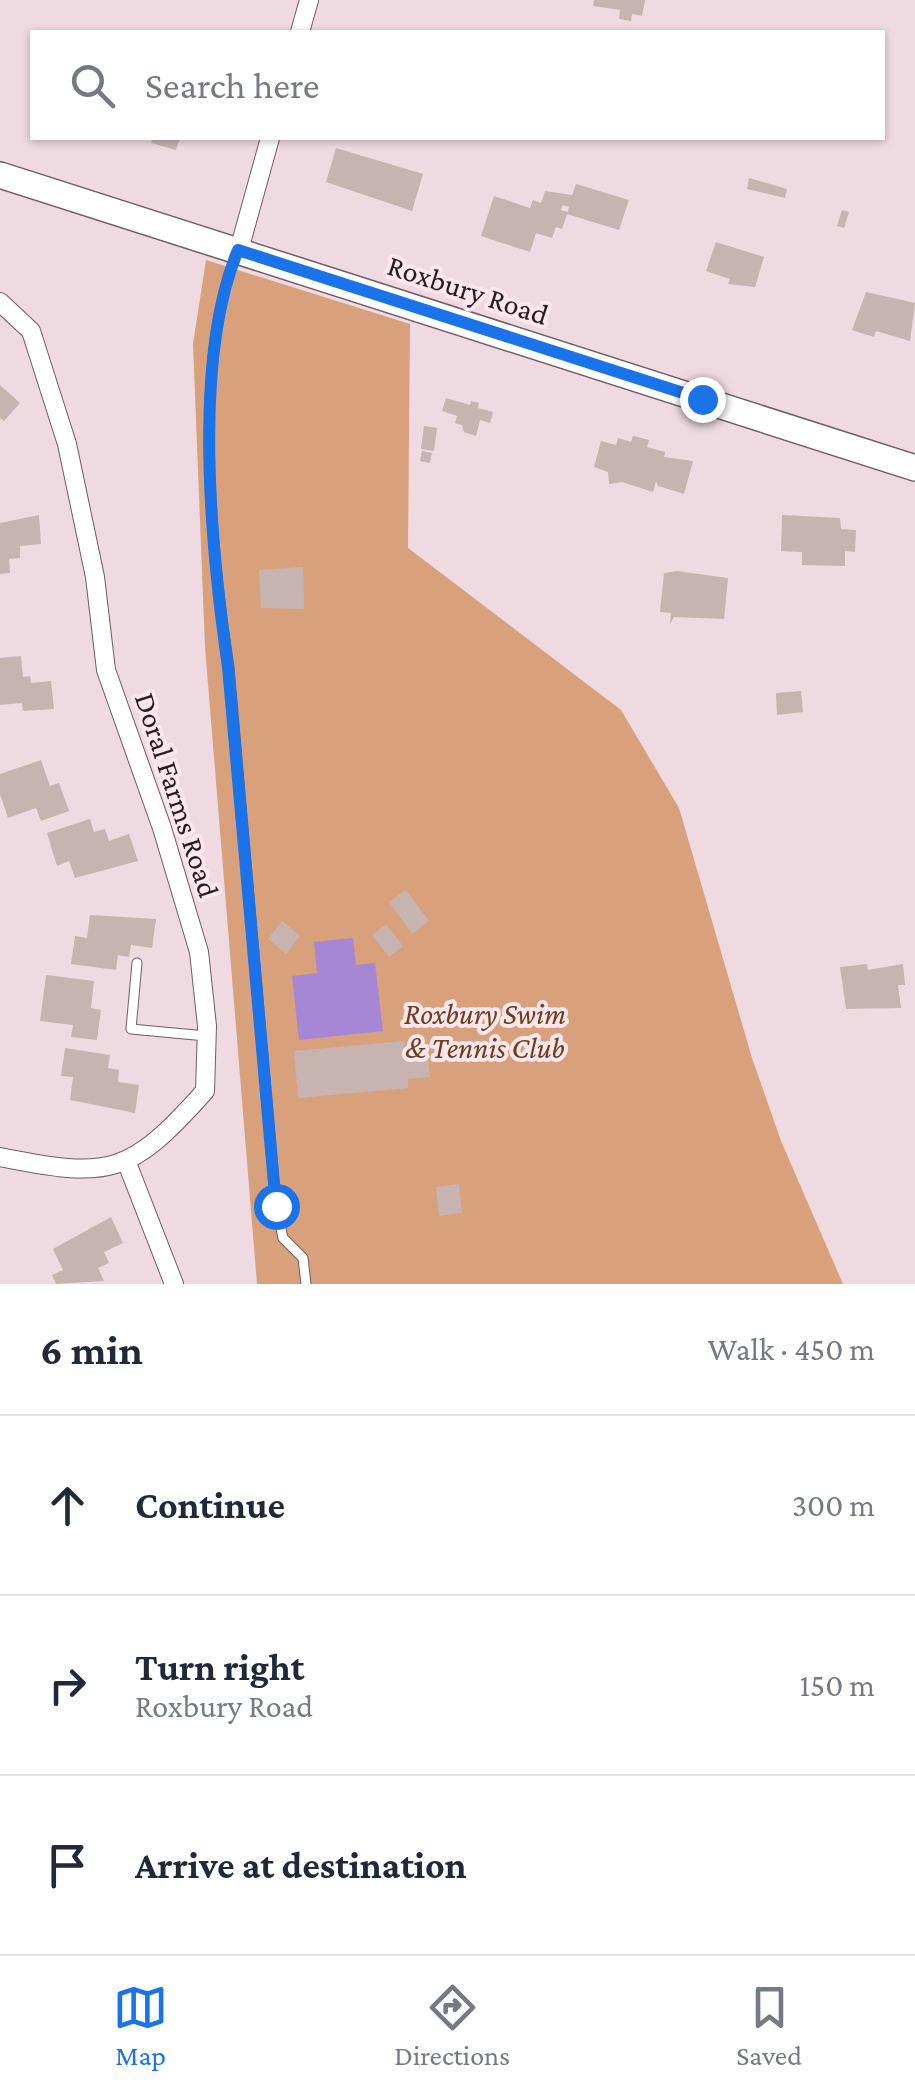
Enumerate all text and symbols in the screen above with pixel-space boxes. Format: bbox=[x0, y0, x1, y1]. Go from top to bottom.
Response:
search box bbox=[30, 30, 885, 140]
icon: search bbox=[65, 58, 120, 113]
text: Search here bbox=[145, 64, 319, 106]
street label: Roxbury Road bbox=[383, 248, 553, 332]
route end bbox=[680, 377, 726, 423]
street label: Doral Farms Road bbox=[129, 688, 226, 902]
park label: Roxbury Swim & Tennis Club bbox=[404, 997, 566, 1064]
route start bbox=[254, 1184, 300, 1230]
text: 6 min bbox=[40, 1326, 143, 1373]
text: Walk · 450 m bbox=[708, 1331, 875, 1367]
icon: ahead bbox=[40, 1478, 95, 1533]
text: Continue bbox=[135, 1484, 285, 1526]
text: 300 m bbox=[792, 1487, 875, 1523]
text: Turn right bbox=[135, 1646, 304, 1688]
icon: right bbox=[40, 1658, 95, 1713]
text: 150 m bbox=[799, 1667, 875, 1703]
text: Roxbury Road bbox=[135, 1688, 313, 1724]
icon: arrive bbox=[40, 1838, 95, 1893]
text: Arrive at destination bbox=[135, 1844, 467, 1886]
tab: Map bbox=[113, 1980, 168, 2071]
tab: Directions bbox=[394, 1980, 510, 2071]
tab: Saved bbox=[736, 1980, 802, 2071]

